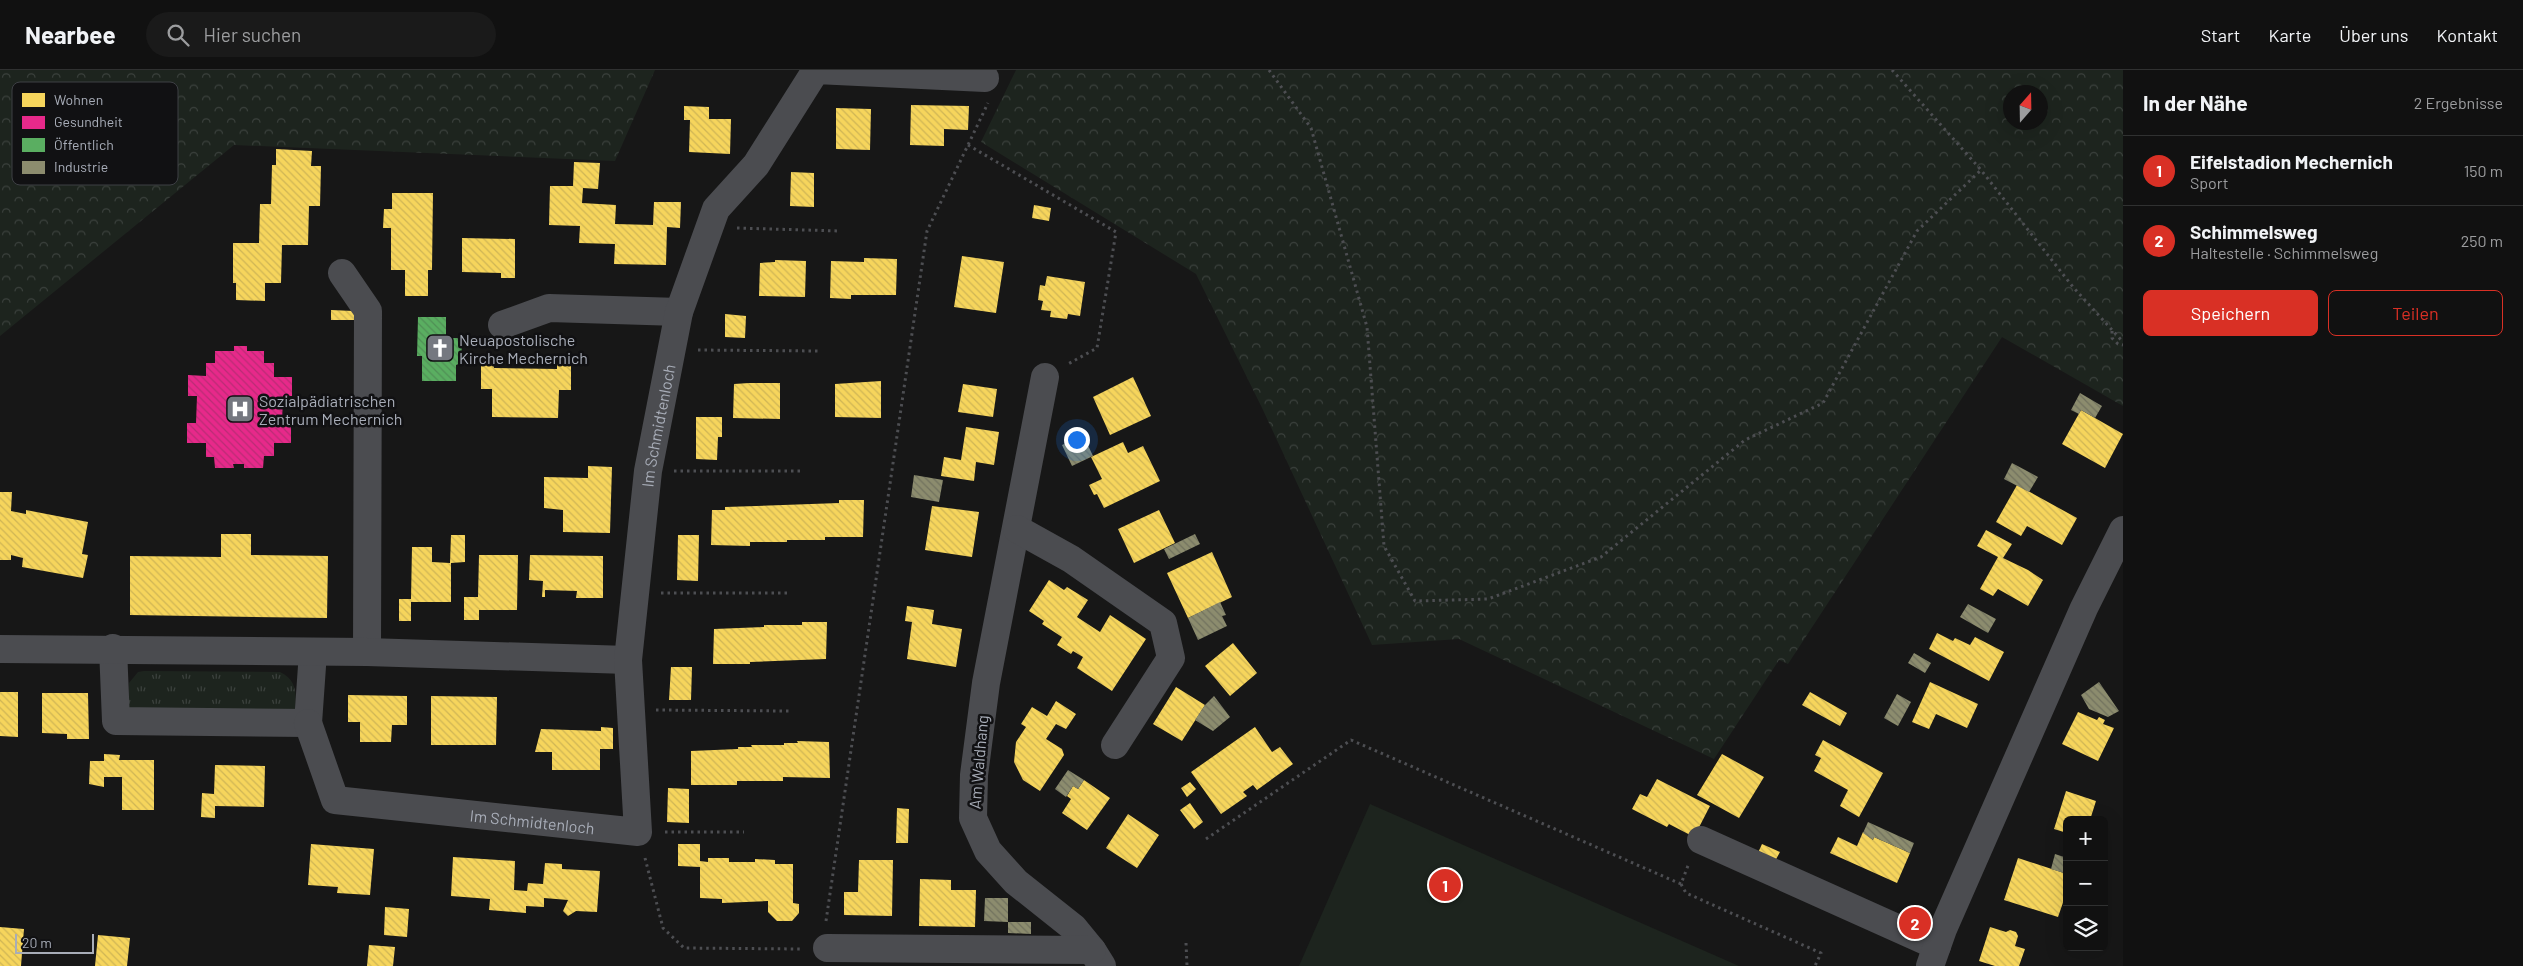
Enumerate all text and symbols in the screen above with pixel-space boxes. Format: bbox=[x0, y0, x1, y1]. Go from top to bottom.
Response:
search box bbox=[146, 12, 496, 57]
text: Nearbee bbox=[25, 20, 116, 49]
icon: search bbox=[164, 21, 192, 49]
text: Hier suchen bbox=[204, 23, 301, 46]
text: Start bbox=[2201, 24, 2240, 46]
text: Karte bbox=[2268, 24, 2311, 46]
text: Über uns bbox=[2339, 24, 2408, 46]
text: Kontakt bbox=[2436, 24, 2498, 46]
legend bbox=[12, 82, 178, 185]
north arrow bbox=[2003, 85, 2048, 130]
text: In der Nähe bbox=[2143, 90, 2248, 115]
text: Wohnen bbox=[54, 91, 103, 108]
text: 2 Ergebnisse bbox=[2414, 93, 2503, 112]
text: Gesundheit bbox=[54, 113, 123, 130]
text: Öffentlich bbox=[54, 136, 114, 153]
text: Eifelstadion Mechernich bbox=[2190, 150, 2393, 173]
text: Industrie bbox=[54, 158, 108, 175]
text: 1 bbox=[2156, 161, 2162, 180]
text: 150 m bbox=[2464, 161, 2503, 180]
text: Sport bbox=[2190, 173, 2229, 192]
text: Schimmelsweg bbox=[2190, 220, 2317, 243]
text: 2 bbox=[2155, 231, 2163, 250]
text: 250 m bbox=[2461, 231, 2503, 250]
text: Haltestelle · Schimmelsweg bbox=[2190, 243, 2378, 262]
button: Speichern bbox=[2143, 290, 2318, 336]
button: Teilen bbox=[2328, 290, 2503, 336]
place label: Neuapostolische Kirche Mechernich bbox=[459, 330, 588, 367]
church icon: Neuapostolische Kirche Mechernich bbox=[425, 333, 455, 363]
street label: Im Schmidtenloch bbox=[637, 362, 678, 488]
place label: Sozialpädiatrischen Zentrum Mechernich bbox=[259, 391, 402, 428]
hospital icon: Sozialpädiatrischen Zentrum Mechernich bbox=[225, 394, 255, 424]
your location bbox=[1064, 427, 1090, 453]
street label: Am Waldhang bbox=[964, 714, 992, 810]
street label: Im Schmidtenloch bbox=[469, 805, 596, 837]
map controls bbox=[2063, 816, 2108, 951]
button: + bbox=[2063, 816, 2108, 861]
button: − bbox=[2063, 861, 2108, 906]
pin: 1 bbox=[1429, 866, 1461, 904]
pin: 2 bbox=[1899, 904, 1931, 942]
button: layers bbox=[2063, 906, 2108, 951]
scale bar bbox=[15, 931, 94, 954]
text: 20 m bbox=[22, 934, 52, 951]

